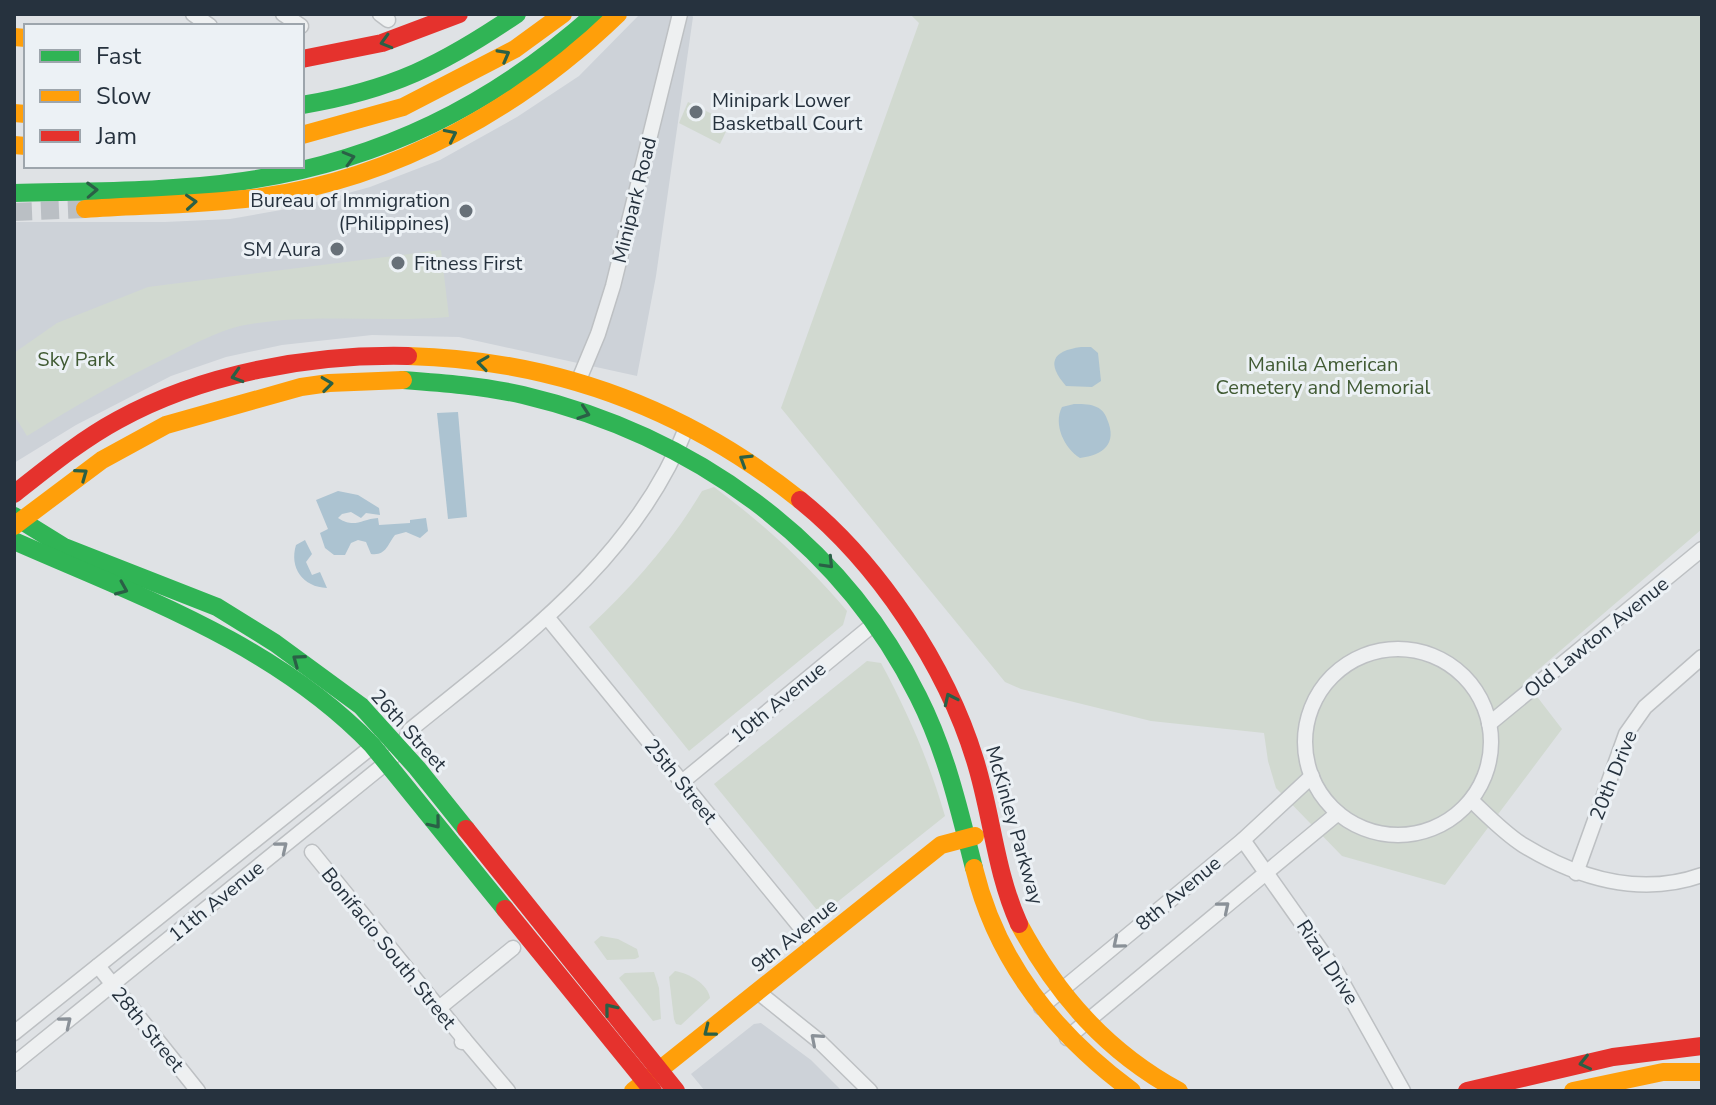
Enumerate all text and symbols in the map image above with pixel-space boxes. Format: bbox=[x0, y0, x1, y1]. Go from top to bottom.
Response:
legend bbox=[24, 24, 304, 168]
one-way arrow bbox=[380, 33, 394, 49]
text: Fast bbox=[96, 40, 142, 72]
one-way arrow bbox=[495, 50, 510, 65]
text: Slow bbox=[96, 80, 151, 112]
place label: Minipark Lower Basketball Court bbox=[712, 87, 863, 137]
marker: Minipark Lower Basketball Court bbox=[687, 103, 705, 121]
text: Jam bbox=[95, 120, 137, 152]
one-way arrow bbox=[442, 129, 457, 145]
street label: Minipark Road bbox=[606, 134, 663, 266]
one-way arrow bbox=[342, 151, 356, 167]
one-way arrow bbox=[86, 181, 99, 198]
place label: Bureau of Immigration (Philippines) bbox=[250, 187, 450, 237]
one-way arrow bbox=[185, 194, 198, 211]
marker: Bureau of Immigration (Philippines) bbox=[457, 202, 475, 220]
place label: SM Aura bbox=[243, 236, 321, 263]
marker: SM Aura bbox=[328, 240, 346, 258]
place label: Fitness First bbox=[414, 250, 523, 277]
marker: Fitness First bbox=[389, 254, 407, 272]
park label: Sky Park bbox=[37, 346, 116, 373]
park label: Manila American Cemetery and Memorial bbox=[1216, 351, 1431, 401]
one-way arrow bbox=[476, 355, 490, 372]
one-way arrow bbox=[230, 367, 244, 383]
one-way arrow bbox=[321, 375, 334, 392]
one-way arrow bbox=[576, 403, 590, 420]
one-way arrow bbox=[739, 455, 753, 470]
one-way arrow bbox=[74, 470, 88, 484]
one-way arrow bbox=[818, 554, 832, 569]
street label: Old Lawton Avenue bbox=[1518, 571, 1674, 704]
one-way arrow bbox=[114, 579, 128, 595]
one-way arrow bbox=[292, 655, 306, 670]
street label: 10th Avenue bbox=[725, 656, 832, 749]
street label: 26th Street bbox=[364, 683, 453, 778]
one-way arrow bbox=[944, 693, 960, 707]
street label: 20th Drive bbox=[1583, 726, 1644, 824]
street label: 25th Street bbox=[638, 733, 724, 830]
street label: McKinley Parkway bbox=[979, 743, 1050, 908]
one-way arrow bbox=[425, 814, 440, 828]
one-way arrow bbox=[273, 842, 287, 857]
street label: 8th Avenue bbox=[1130, 850, 1227, 937]
street label: 11th Avenue bbox=[163, 855, 270, 948]
street label: Bonifacio South Street bbox=[315, 862, 463, 1036]
street label: 9th Avenue bbox=[746, 892, 843, 978]
one-way arrow bbox=[1215, 902, 1230, 917]
street label: Rizal Drive bbox=[1290, 915, 1365, 1010]
one-way arrow bbox=[1113, 933, 1127, 948]
street label: 28th Street bbox=[105, 981, 191, 1078]
one-way arrow bbox=[605, 1004, 620, 1019]
one-way arrow bbox=[57, 1017, 71, 1032]
one-way arrow bbox=[703, 1022, 718, 1036]
one-way arrow bbox=[811, 1034, 826, 1049]
one-way arrow bbox=[1578, 1054, 1592, 1071]

